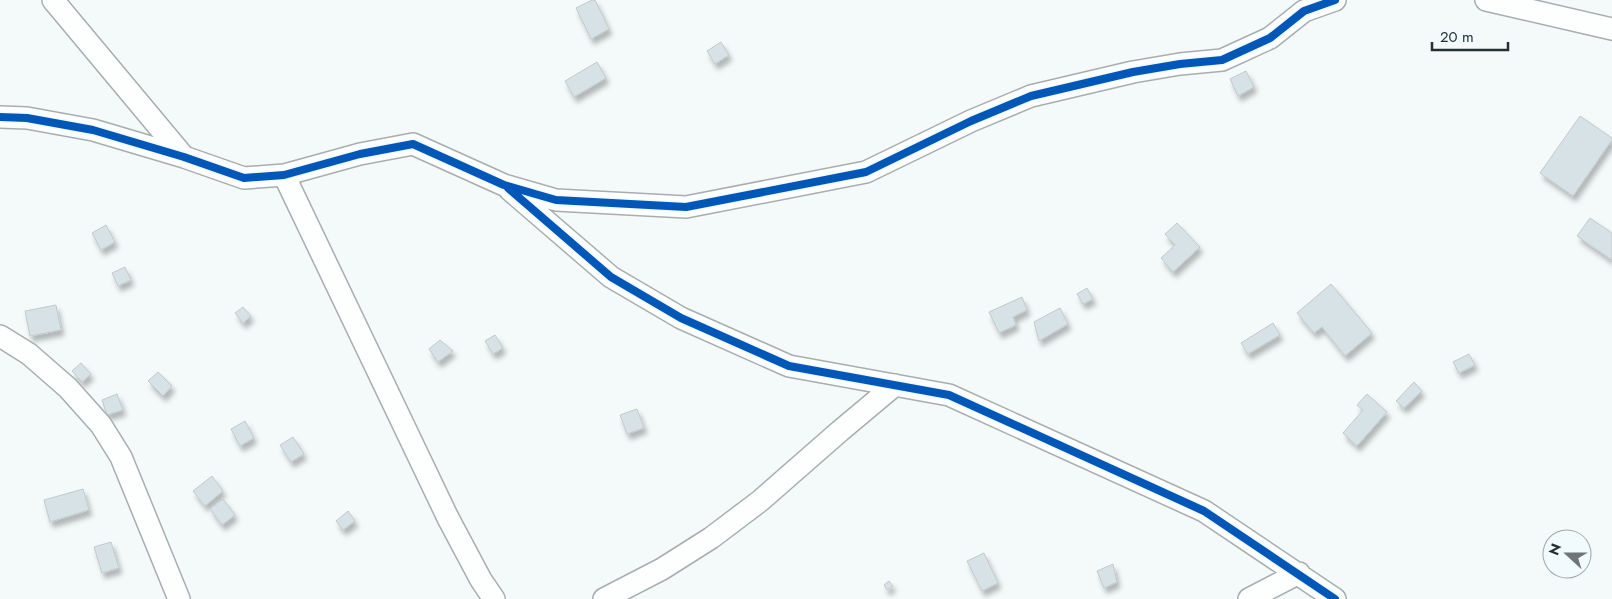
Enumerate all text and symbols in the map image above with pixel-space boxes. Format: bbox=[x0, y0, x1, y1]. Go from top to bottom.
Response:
scale bar bbox=[1432, 20, 1508, 52]
text: 20 m bbox=[1440, 26, 1474, 48]
north arrow bbox=[1542, 529, 1592, 579]
text: N bbox=[1544, 541, 1566, 558]

